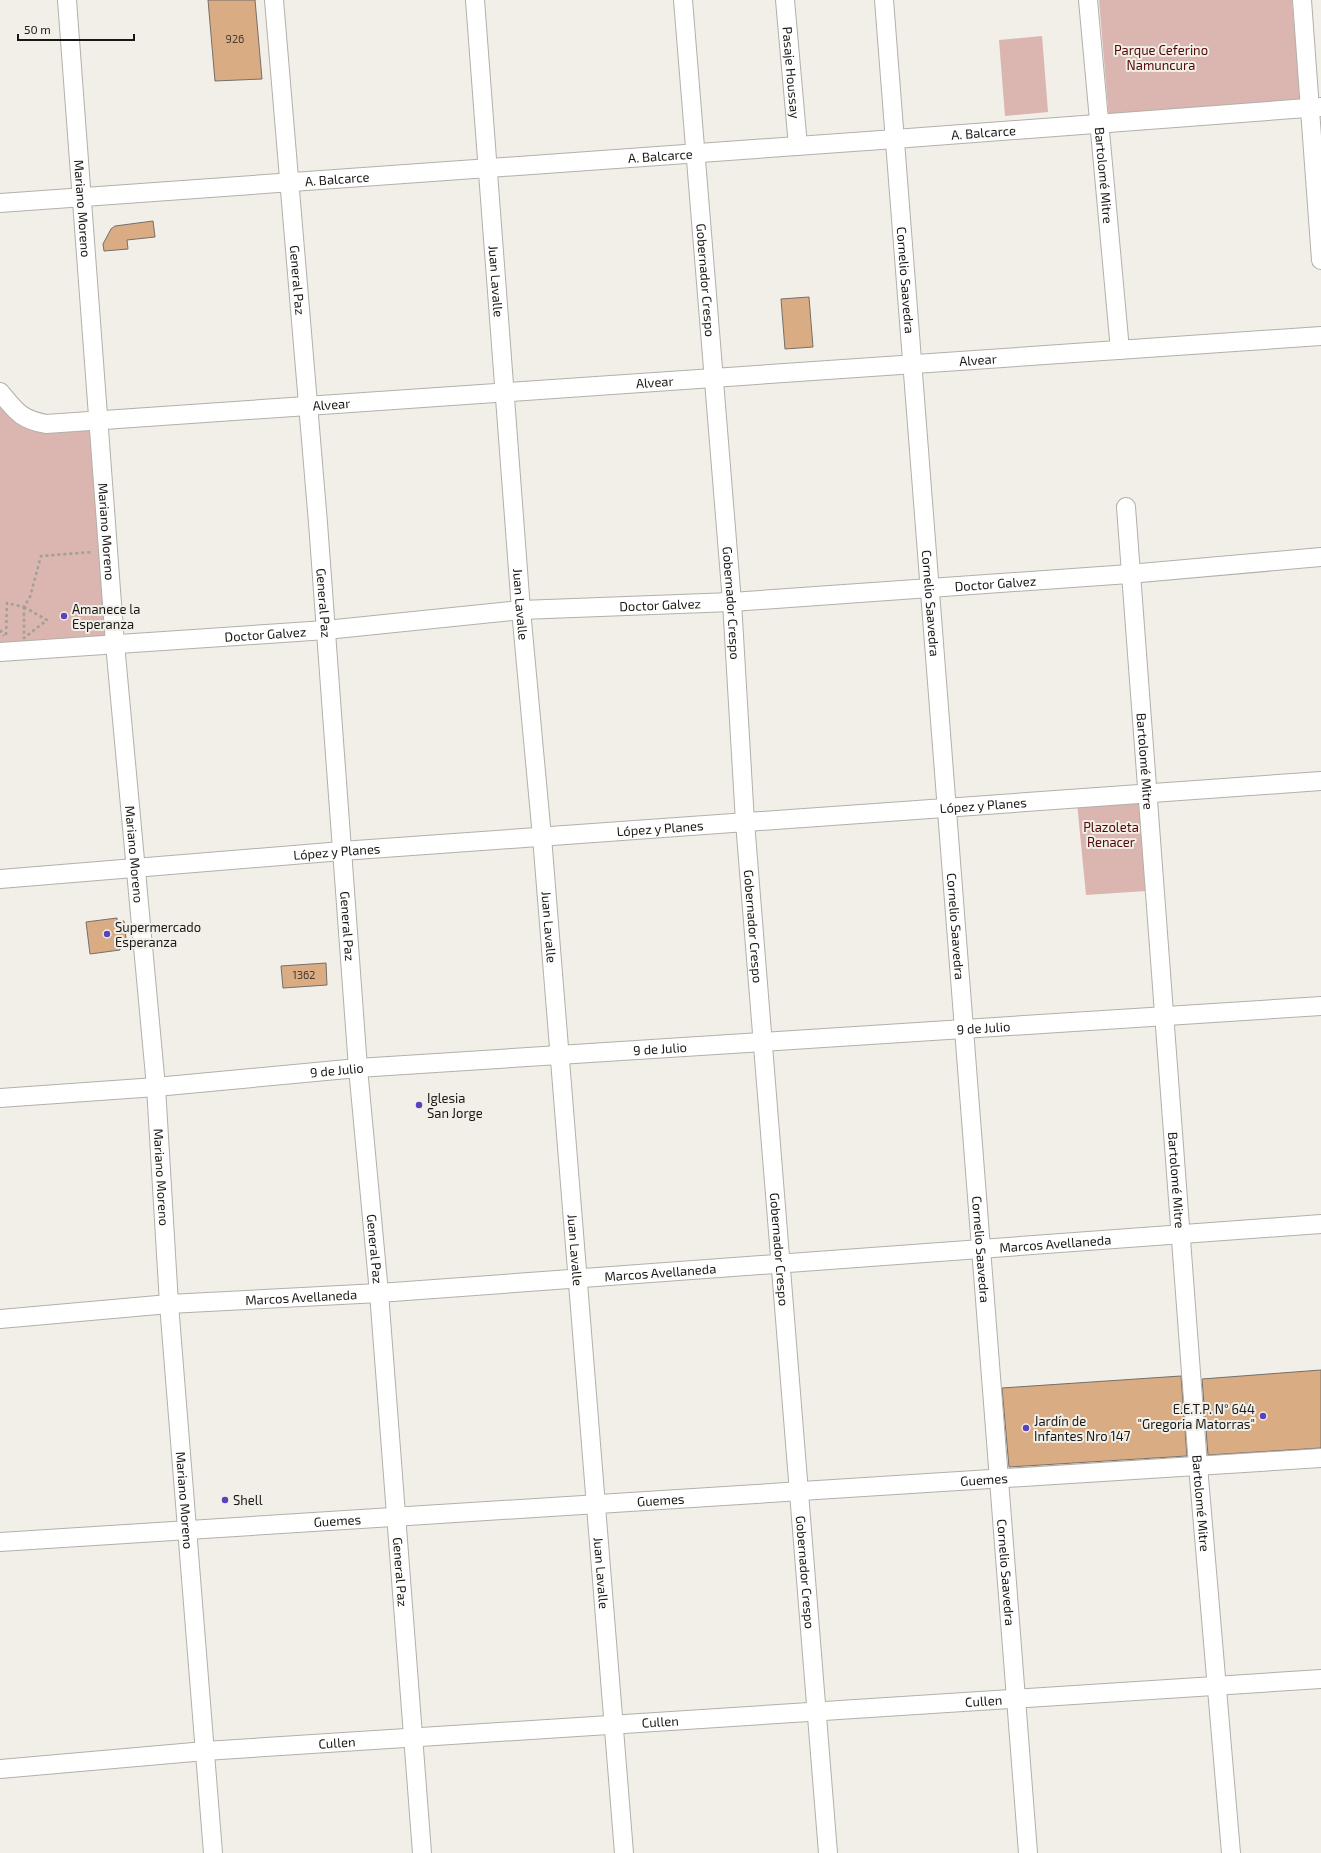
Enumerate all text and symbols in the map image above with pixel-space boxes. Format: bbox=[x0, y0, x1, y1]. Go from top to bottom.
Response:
scale bar bbox=[18, 16, 134, 42]
text: 50 m bbox=[24, 22, 51, 36]
street label: Pasaje Houssay bbox=[779, 26, 804, 120]
house number: 926 bbox=[226, 32, 244, 45]
park label: Parque Ceferino Namuncura bbox=[1114, 42, 1208, 73]
street label: A. Balcarce bbox=[951, 122, 1016, 143]
street label: Bartolomé Mitre bbox=[1092, 126, 1116, 224]
street label: A. Balcarce bbox=[627, 145, 693, 166]
street label: Mariano Moreno bbox=[71, 159, 94, 258]
street label: A. Balcarce bbox=[304, 169, 370, 189]
street label: Gobernador Crespo bbox=[693, 223, 718, 337]
street label: Cornelio Saavedra bbox=[894, 226, 918, 334]
street label: General Paz bbox=[287, 245, 308, 316]
street label: Juan Lavalle bbox=[486, 245, 507, 318]
street label: Alvear bbox=[959, 350, 997, 369]
street label: Alvear bbox=[635, 373, 674, 391]
street label: Alvear bbox=[312, 395, 351, 414]
street label: Mariano Moreno bbox=[95, 482, 118, 581]
street label: Gobernador Crespo bbox=[720, 546, 743, 660]
street label: Cornelio Saavedra bbox=[919, 549, 943, 657]
street label: General Paz bbox=[313, 567, 334, 638]
street label: Juan Lavalle bbox=[510, 568, 532, 641]
street label: Doctor Galvez bbox=[954, 573, 1037, 594]
street label: Doctor Galvez bbox=[619, 595, 701, 614]
place label: Amanece la Esperanza bbox=[72, 601, 140, 632]
marker: Amanece la Esperanza bbox=[59, 611, 69, 621]
street label: Doctor Galvez bbox=[224, 623, 307, 645]
street label: Bartolomé Mitre bbox=[1133, 712, 1157, 810]
street label: López y Planes bbox=[939, 794, 1027, 816]
street label: Mariano Moreno bbox=[122, 805, 147, 904]
street label: López y Planes bbox=[616, 817, 704, 839]
park label: Plazoleta Renacer bbox=[1083, 819, 1139, 850]
street label: López y Planes bbox=[293, 840, 381, 863]
street label: Gobernador Crespo bbox=[741, 869, 766, 984]
street label: Cornelio Saavedra bbox=[944, 872, 968, 980]
street label: Juan Lavalle bbox=[538, 890, 560, 964]
street label: General Paz bbox=[337, 891, 358, 962]
place label: Supermercado Esperanza bbox=[115, 919, 201, 950]
marker: Supermercado Esperanza bbox=[102, 929, 112, 939]
house number: 1362 bbox=[293, 968, 315, 981]
street label: 9 de Julio bbox=[956, 1018, 1011, 1037]
street label: 9 de Julio bbox=[633, 1039, 687, 1058]
street label: 9 de Julio bbox=[309, 1060, 364, 1080]
place label: Iglesia San Jorge bbox=[427, 1090, 483, 1121]
marker: Iglesia San Jorge bbox=[414, 1100, 424, 1110]
street label: Mariano Moreno bbox=[150, 1128, 172, 1226]
street label: Bartolomé Mitre bbox=[1165, 1131, 1188, 1229]
street label: Gobernador Crespo bbox=[767, 1192, 792, 1306]
street label: Cornelio Saavedra bbox=[969, 1195, 993, 1303]
street label: General Paz bbox=[364, 1213, 386, 1284]
street label: Juan Lavalle bbox=[564, 1213, 586, 1286]
street label: Marcos Avellaneda bbox=[999, 1231, 1112, 1256]
street label: Marcos Avellaneda bbox=[604, 1260, 717, 1284]
street label: Marcos Avellaneda bbox=[245, 1286, 358, 1308]
place label: E.E.T.P. N° 644 "Gregoria Matorras" bbox=[1138, 1401, 1255, 1432]
marker: E.E.T.P. N° 644 "Gregoria Matorras" bbox=[1258, 1411, 1268, 1421]
place label: Jardín de Infantes Nro 147 bbox=[1034, 1413, 1131, 1444]
marker: Jardín de Infantes Nro 147 bbox=[1021, 1423, 1031, 1433]
street label: Mariano Moreno bbox=[173, 1451, 197, 1550]
street label: Bartolomé Mitre bbox=[1189, 1454, 1213, 1552]
street label: Guemes bbox=[960, 1470, 1008, 1489]
street label: Guemes bbox=[636, 1490, 685, 1509]
place label: Shell bbox=[233, 1492, 263, 1508]
marker: Shell bbox=[220, 1495, 230, 1505]
street label: Guemes bbox=[313, 1511, 362, 1530]
street label: Gobernador Crespo bbox=[793, 1515, 818, 1629]
street label: Cornelio Saavedra bbox=[994, 1518, 1018, 1626]
street label: General Paz bbox=[390, 1536, 411, 1607]
street label: Juan Lavalle bbox=[591, 1536, 612, 1609]
street label: Cullen bbox=[965, 1692, 1003, 1710]
street label: Cullen bbox=[641, 1712, 679, 1731]
street label: Cullen bbox=[318, 1733, 356, 1752]

